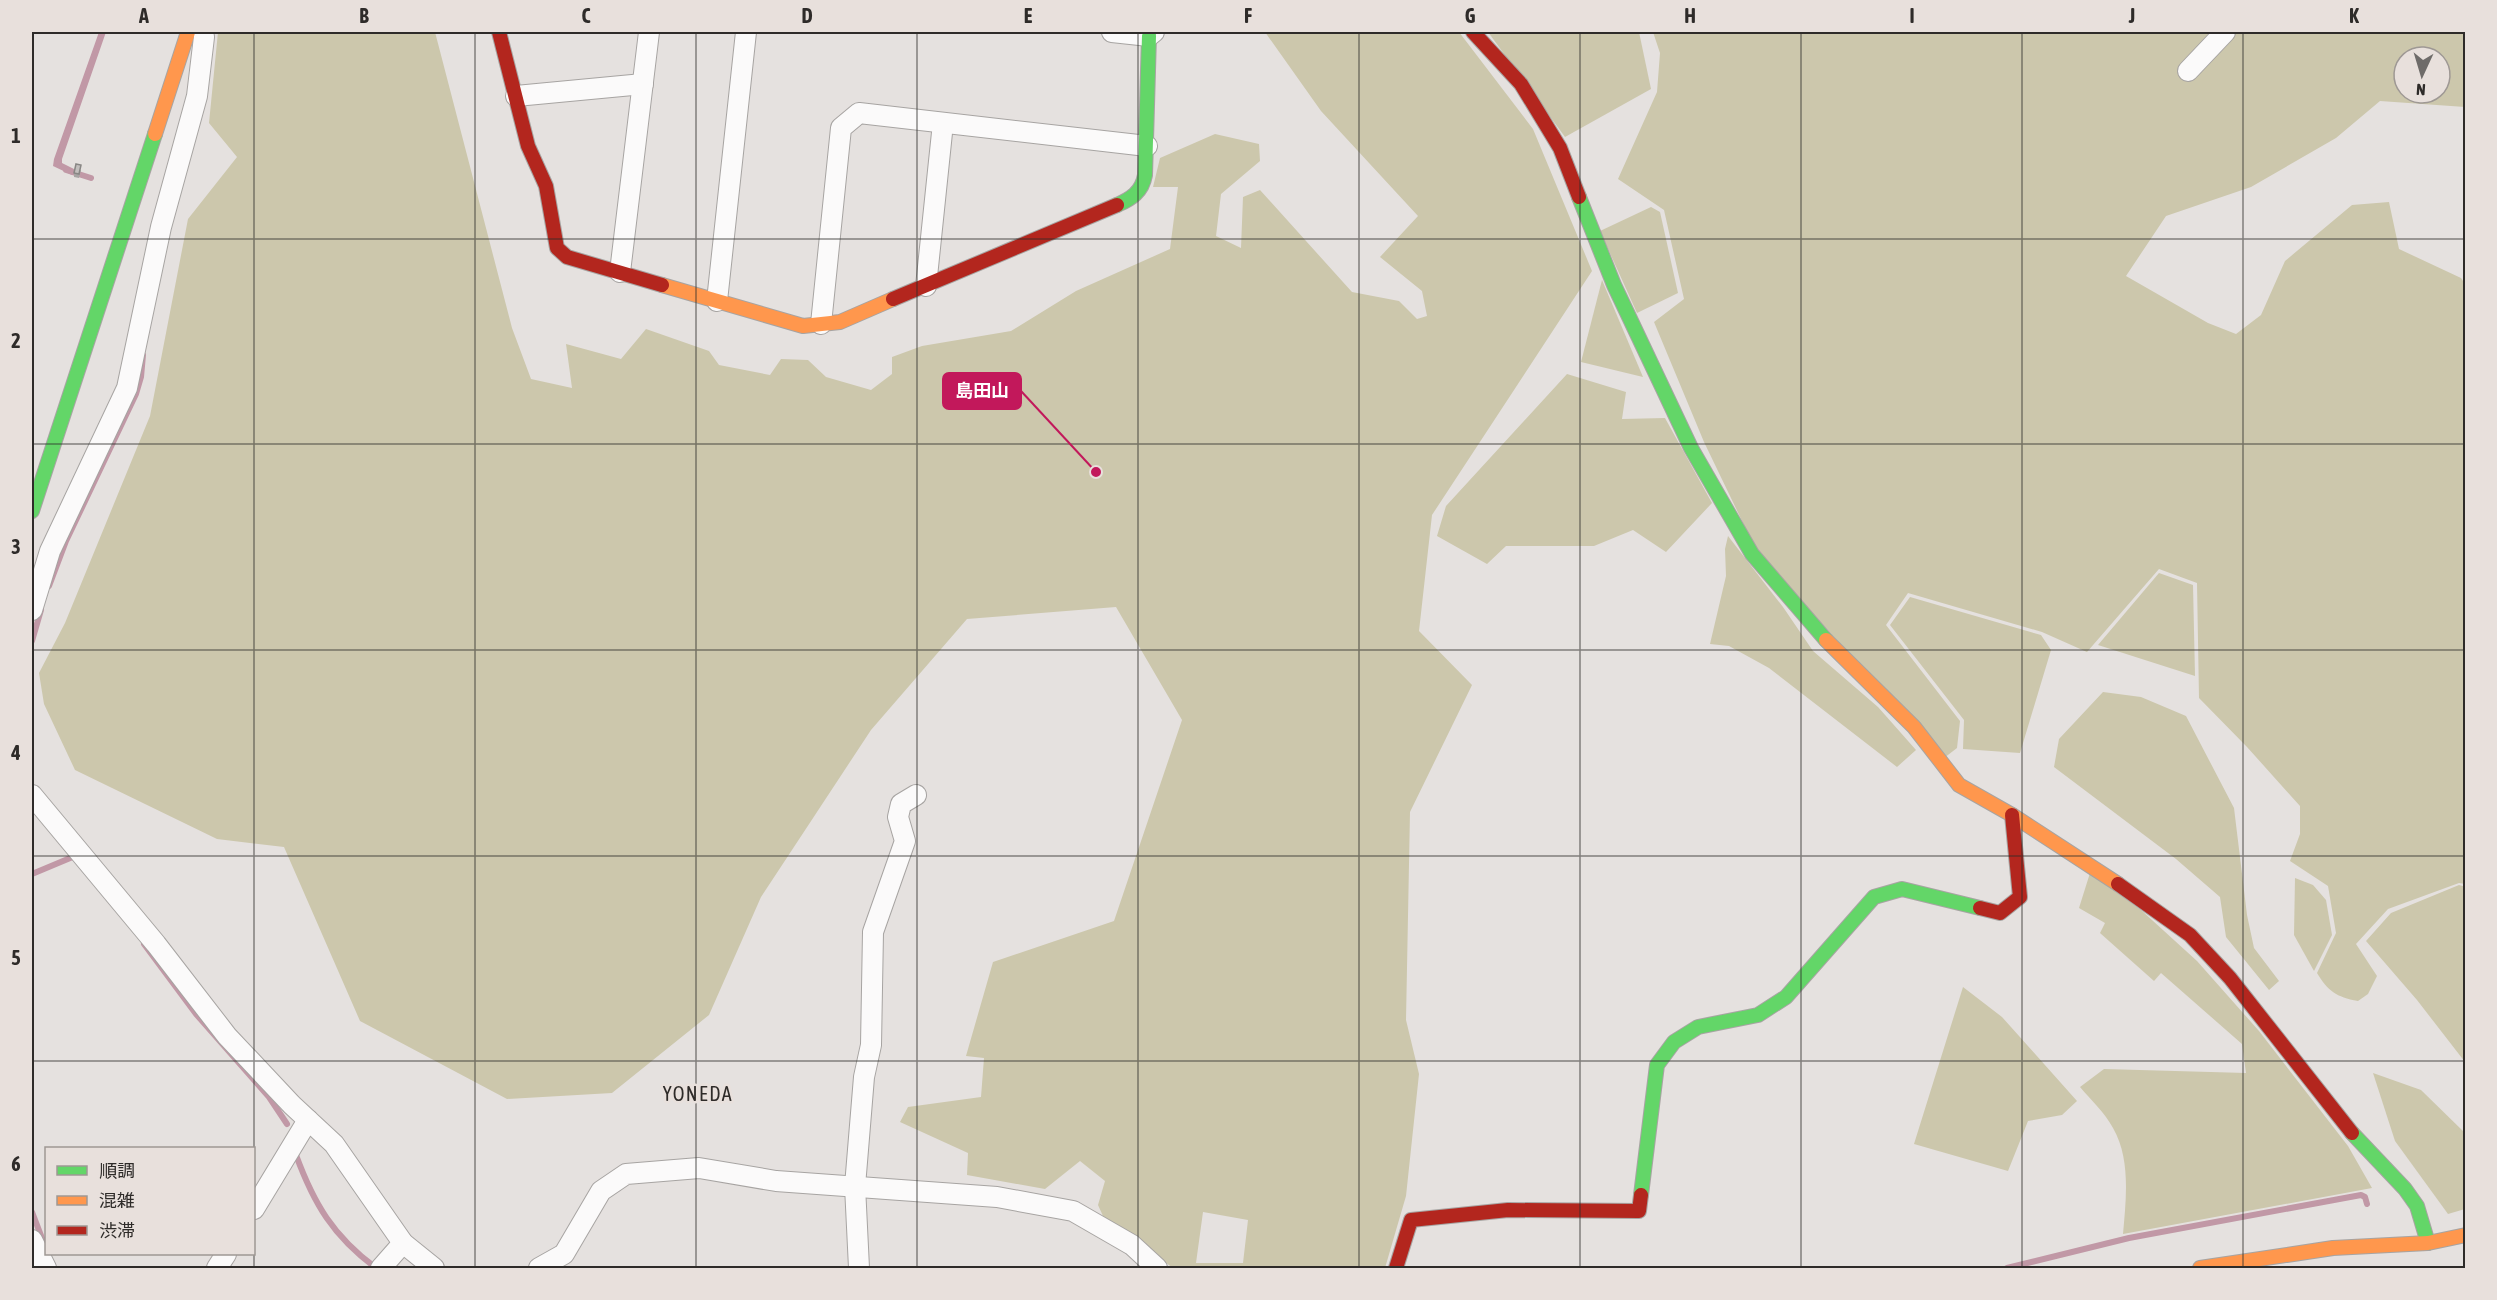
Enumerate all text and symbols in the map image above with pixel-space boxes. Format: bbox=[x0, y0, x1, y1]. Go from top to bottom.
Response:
text: A bbox=[138, 4, 149, 27]
text: B bbox=[359, 4, 369, 27]
text: C bbox=[582, 4, 591, 27]
text: D bbox=[801, 4, 813, 27]
text: E bbox=[1024, 4, 1033, 27]
text: F bbox=[1244, 4, 1252, 27]
text: G bbox=[1465, 4, 1476, 27]
text: H bbox=[1684, 4, 1696, 27]
text: I bbox=[1909, 4, 1915, 27]
text: J bbox=[2128, 4, 2135, 27]
text: K bbox=[2349, 4, 2359, 27]
north arrow bbox=[2392, 45, 2452, 105]
text: N bbox=[2416, 81, 2426, 99]
text: 1 bbox=[11, 124, 21, 147]
text: 2 bbox=[11, 329, 21, 352]
callout: 島田山 bbox=[943, 373, 1021, 409]
text: 島田山 bbox=[955, 380, 1009, 401]
text: 3 bbox=[11, 535, 21, 558]
text: 4 bbox=[10, 741, 21, 764]
text: 5 bbox=[11, 946, 21, 969]
district label: YONEDA bbox=[663, 1082, 733, 1105]
legend bbox=[45, 1147, 255, 1255]
text: 6 bbox=[11, 1152, 21, 1175]
text: 順調 bbox=[99, 1160, 135, 1181]
text: 混雑 bbox=[99, 1190, 135, 1211]
text: 渋滞 bbox=[99, 1220, 135, 1241]

